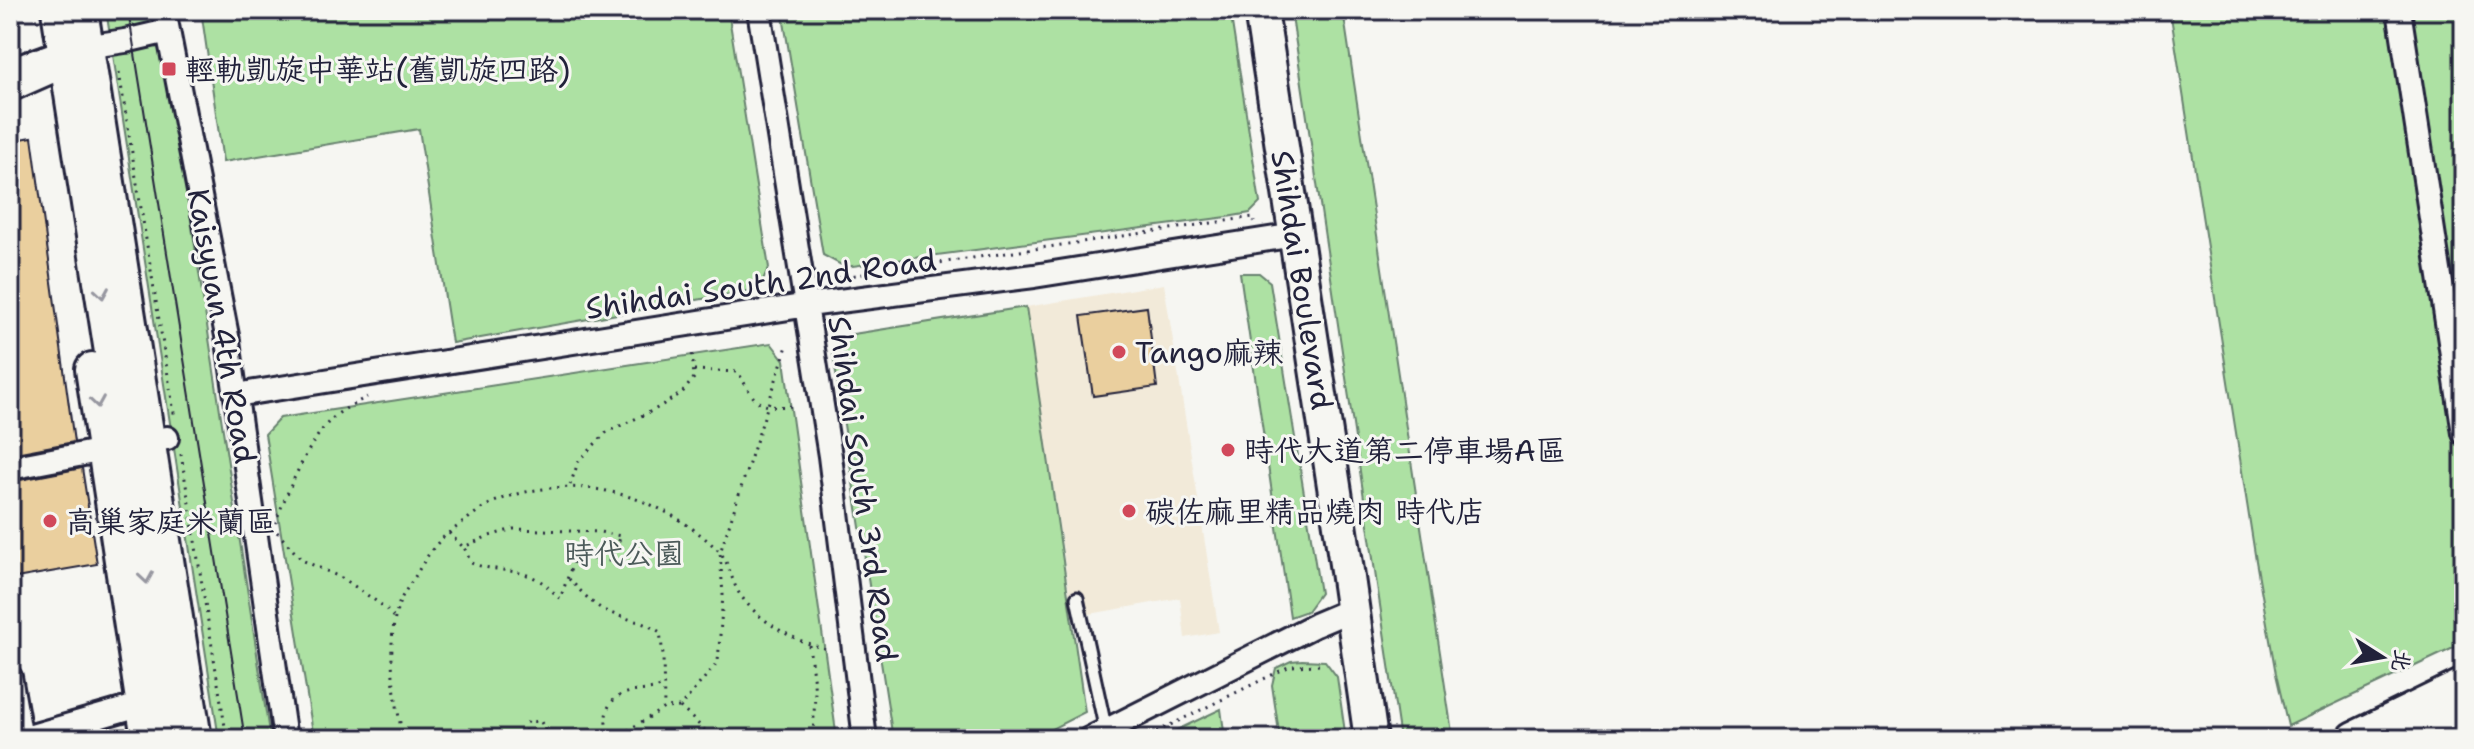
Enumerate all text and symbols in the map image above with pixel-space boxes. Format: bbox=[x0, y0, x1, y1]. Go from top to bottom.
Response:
place label: 輕軌凱旋中華站(舊凱旋四路) bbox=[185, 49, 570, 90]
marker: 輕軌凱旋中華站(舊凱旋四路) bbox=[160, 60, 178, 78]
street label: Shihdai Boulevard bbox=[1261, 147, 1343, 413]
street label: Kaisyuan 4th Road bbox=[178, 185, 266, 467]
street label: Shihdai South 2nd Road bbox=[583, 239, 939, 329]
one-way arrow bbox=[93, 286, 110, 300]
street label: Shihdai South 3rd Road bbox=[818, 314, 908, 664]
place label: Tango麻辣 bbox=[1135, 332, 1283, 373]
marker: Tango麻辣 bbox=[1110, 343, 1128, 361]
one-way arrow bbox=[87, 395, 104, 409]
place label: 時代大道第二停車場A區 bbox=[1244, 430, 1566, 471]
marker: 時代大道第二停車場A區 bbox=[1219, 441, 1237, 459]
place label: 碳佐麻里精品燒肉 時代店 bbox=[1145, 491, 1485, 532]
place label: 高巢家庭米蘭區 bbox=[66, 501, 276, 542]
marker: 碳佐麻里精品燒肉 時代店 bbox=[1120, 502, 1138, 520]
marker: 高巢家庭米蘭區 bbox=[41, 512, 59, 530]
park label: 時代公園 bbox=[564, 533, 684, 574]
one-way arrow bbox=[137, 571, 154, 584]
north arrow bbox=[2342, 617, 2422, 697]
text: 北 bbox=[2385, 647, 2417, 674]

